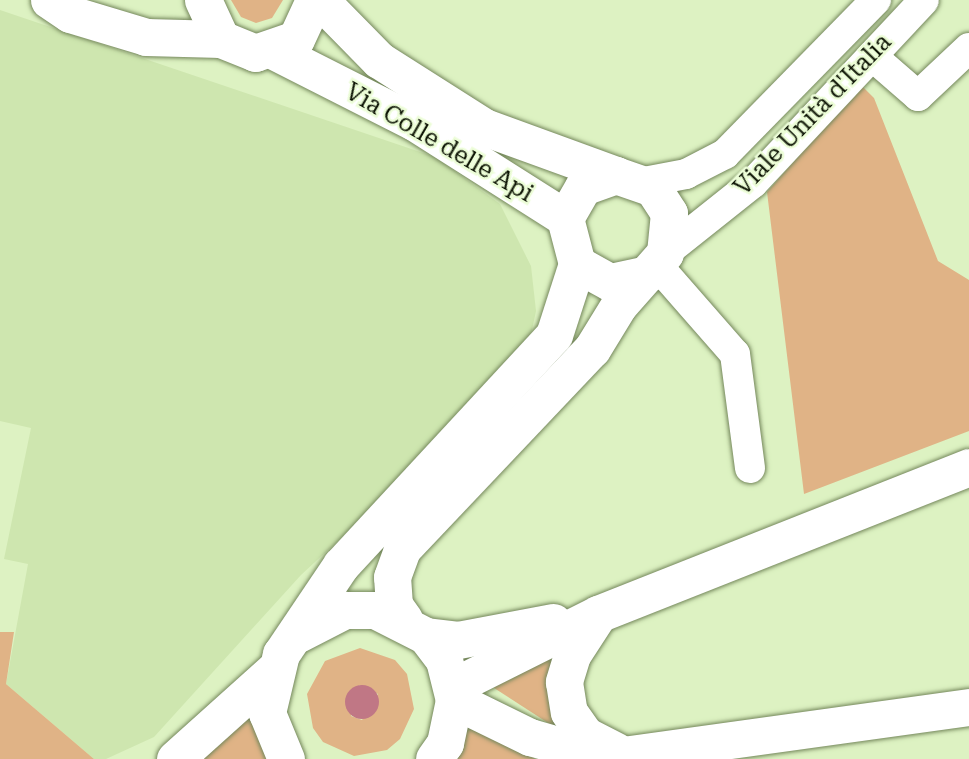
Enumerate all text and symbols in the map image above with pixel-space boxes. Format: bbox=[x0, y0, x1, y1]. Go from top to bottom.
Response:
street label: Viale Unità d'Italia bbox=[728, 28, 898, 202]
street label: Via Colle delle Api bbox=[340, 78, 538, 208]

